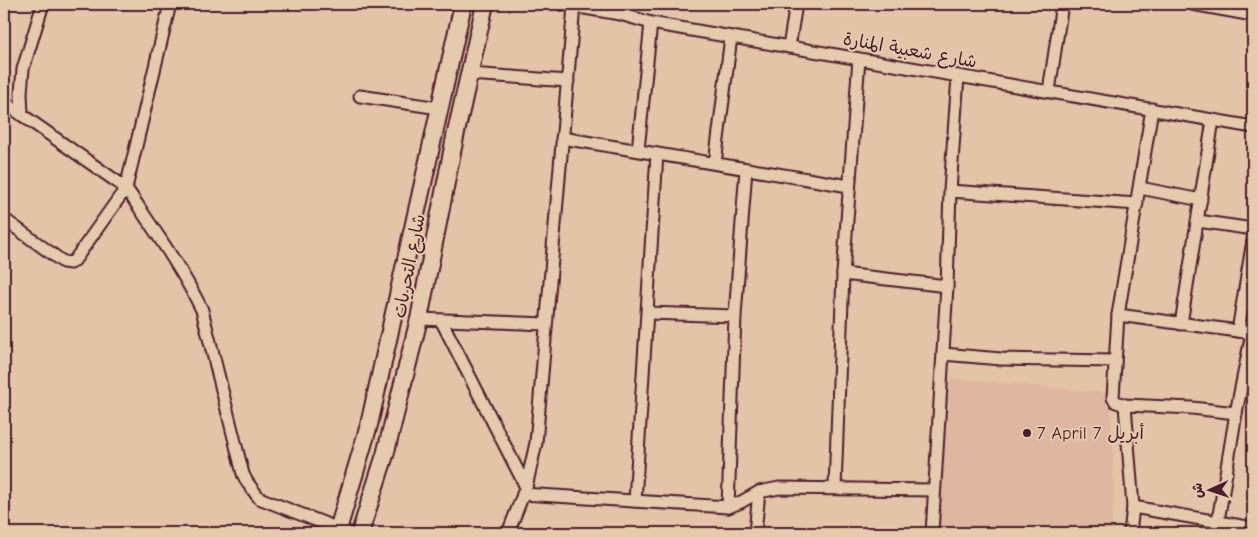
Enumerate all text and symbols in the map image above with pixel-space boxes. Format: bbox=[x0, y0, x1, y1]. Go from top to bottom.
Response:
street label: شارع شعبية المنارة bbox=[841, 28, 978, 74]
street label: شارع التحريات bbox=[389, 212, 431, 320]
place label: 7 April 7 أبريل bbox=[1037, 423, 1144, 444]
marker: 7 April 7 أبريل bbox=[1021, 427, 1033, 439]
north arrow bbox=[1184, 464, 1234, 514]
text: ش bbox=[1189, 483, 1206, 499]

